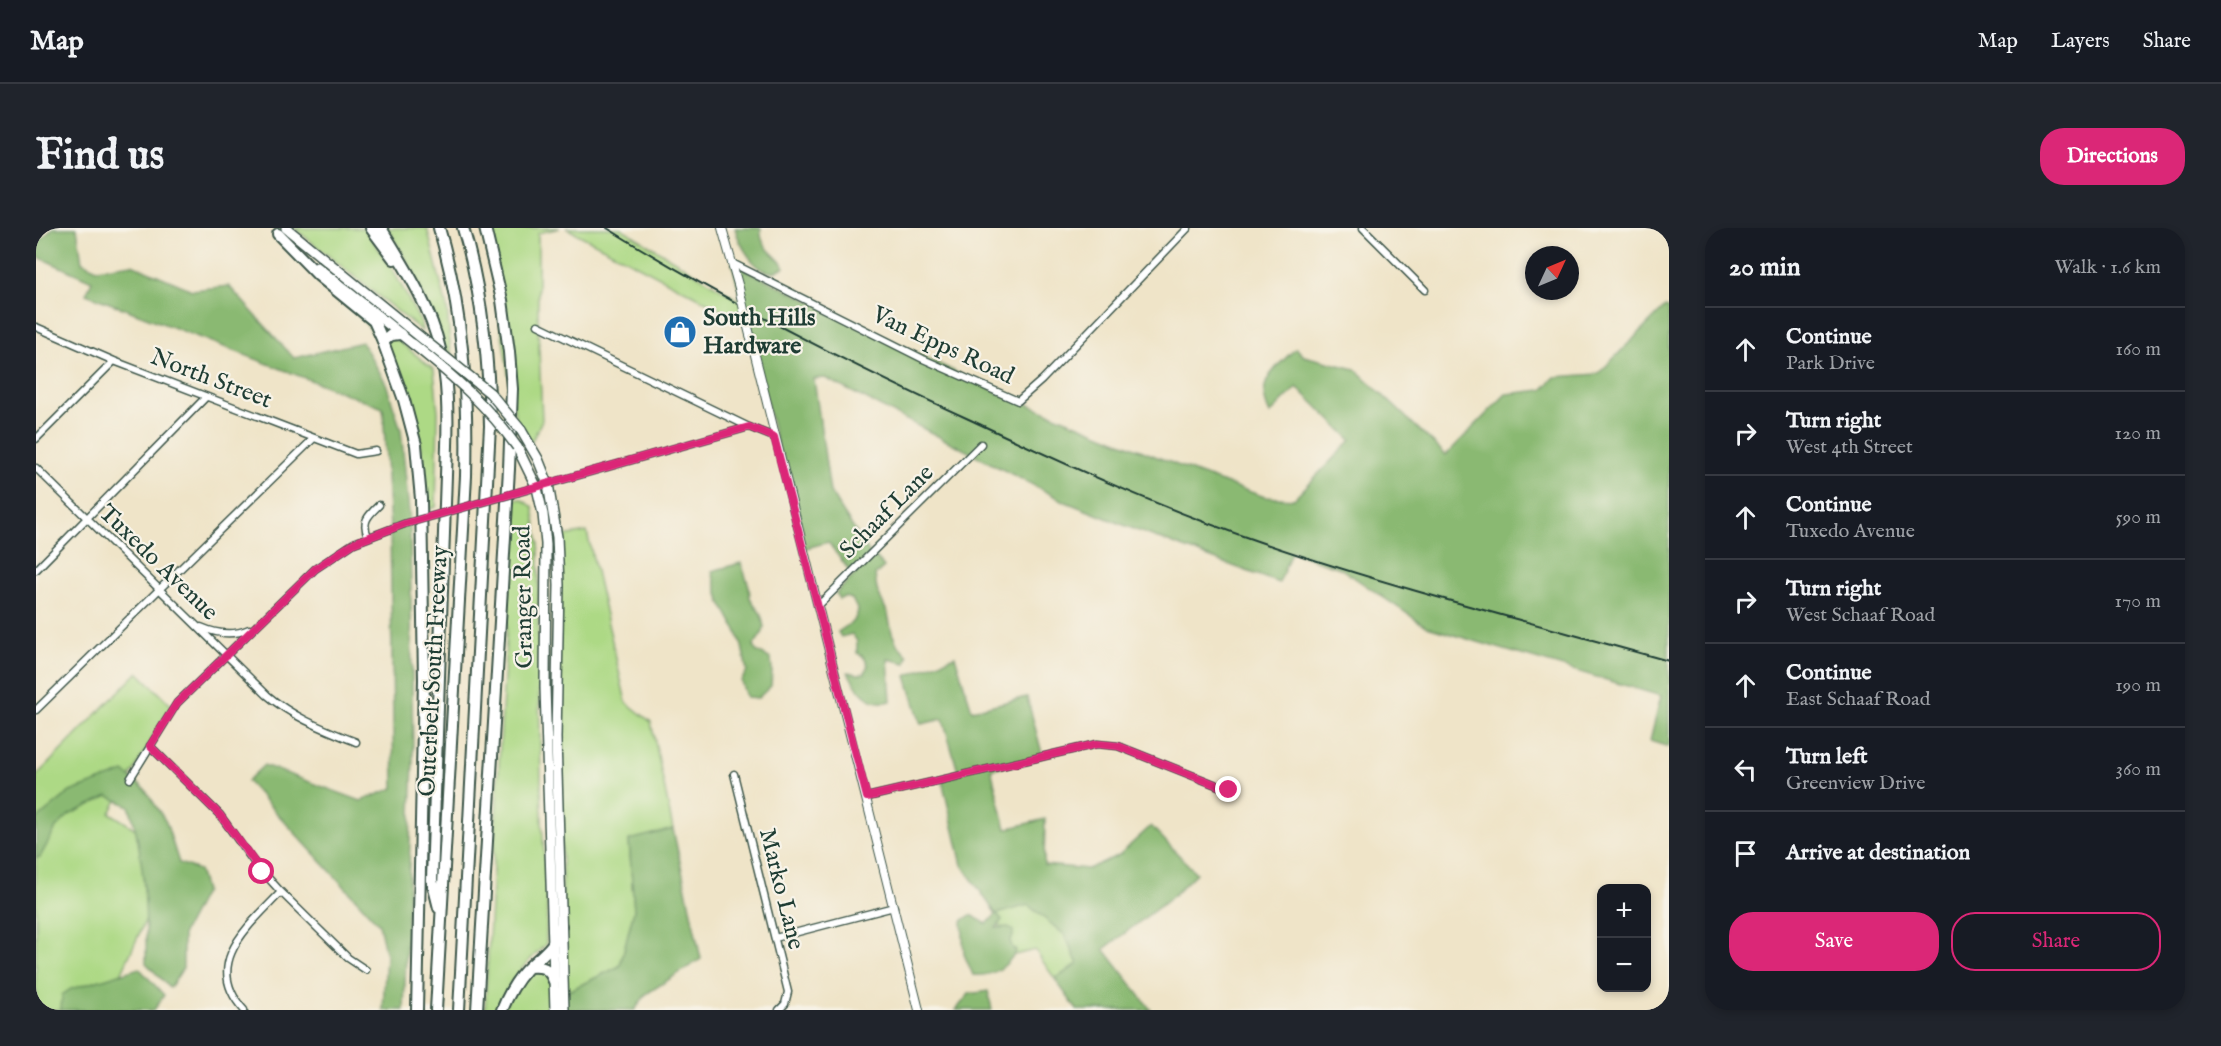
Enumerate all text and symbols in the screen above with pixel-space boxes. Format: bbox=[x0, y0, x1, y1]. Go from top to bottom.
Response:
text: Map bbox=[30, 24, 84, 59]
text: Map bbox=[1978, 28, 2018, 55]
text: Layers bbox=[2051, 28, 2110, 55]
text: Share bbox=[2143, 28, 2191, 55]
button: Directions bbox=[2040, 128, 2185, 185]
text: Find us bbox=[36, 130, 164, 183]
north arrow bbox=[1525, 246, 1579, 300]
text: 20 min bbox=[1729, 251, 1801, 284]
text: Walk · 1.6 km bbox=[2055, 255, 2161, 280]
street label: Van Epps Road bbox=[866, 299, 1019, 392]
place label: South Hills Hardware bbox=[703, 303, 816, 362]
shop icon: South Hills Hardware bbox=[662, 314, 698, 350]
text: Continue bbox=[1786, 323, 1872, 351]
icon: ahead bbox=[1729, 333, 1762, 366]
text: 160 m bbox=[2115, 337, 2161, 362]
street label: North Street bbox=[146, 342, 276, 416]
text: Park Drive bbox=[1786, 351, 1875, 376]
text: Turn right bbox=[1786, 407, 1881, 435]
icon: right bbox=[1729, 417, 1762, 450]
text: 120 m bbox=[2115, 421, 2161, 446]
text: West 4th Street bbox=[1786, 435, 1913, 460]
street label: Schaaf Lane bbox=[833, 458, 941, 566]
text: Continue bbox=[1786, 491, 1872, 519]
street label: Tuxedo Avenue bbox=[92, 498, 224, 628]
icon: ahead bbox=[1729, 501, 1762, 534]
text: 590 m bbox=[2115, 505, 2161, 530]
text: Tuxedo Avenue bbox=[1786, 519, 1915, 544]
street label: Granger Road bbox=[507, 525, 541, 669]
street label: Outerbelt South Freeway bbox=[412, 544, 456, 797]
text: Turn right bbox=[1786, 575, 1881, 603]
icon: right bbox=[1729, 585, 1762, 618]
text: 170 m bbox=[2115, 589, 2161, 614]
text: West Schaaf Road bbox=[1786, 603, 1935, 628]
text: Continue bbox=[1786, 659, 1872, 687]
icon: ahead bbox=[1729, 669, 1762, 702]
text: 190 m bbox=[2115, 673, 2161, 698]
text: East Schaaf Road bbox=[1786, 687, 1930, 712]
text: Turn left bbox=[1786, 743, 1868, 771]
icon: left bbox=[1729, 753, 1762, 786]
text: 360 m bbox=[2115, 757, 2161, 782]
text: Greenview Drive bbox=[1786, 771, 1925, 796]
route end bbox=[1215, 776, 1241, 802]
street label: Marko Lane bbox=[751, 825, 811, 953]
icon: arrive bbox=[1729, 837, 1762, 870]
text: Arrive at destination bbox=[1786, 839, 1970, 867]
route start bbox=[248, 858, 274, 884]
map controls bbox=[1597, 884, 1651, 992]
button: + bbox=[1597, 884, 1651, 938]
button: Save bbox=[1729, 912, 1939, 971]
button: Share bbox=[1951, 912, 2161, 971]
button: − bbox=[1597, 938, 1651, 992]

